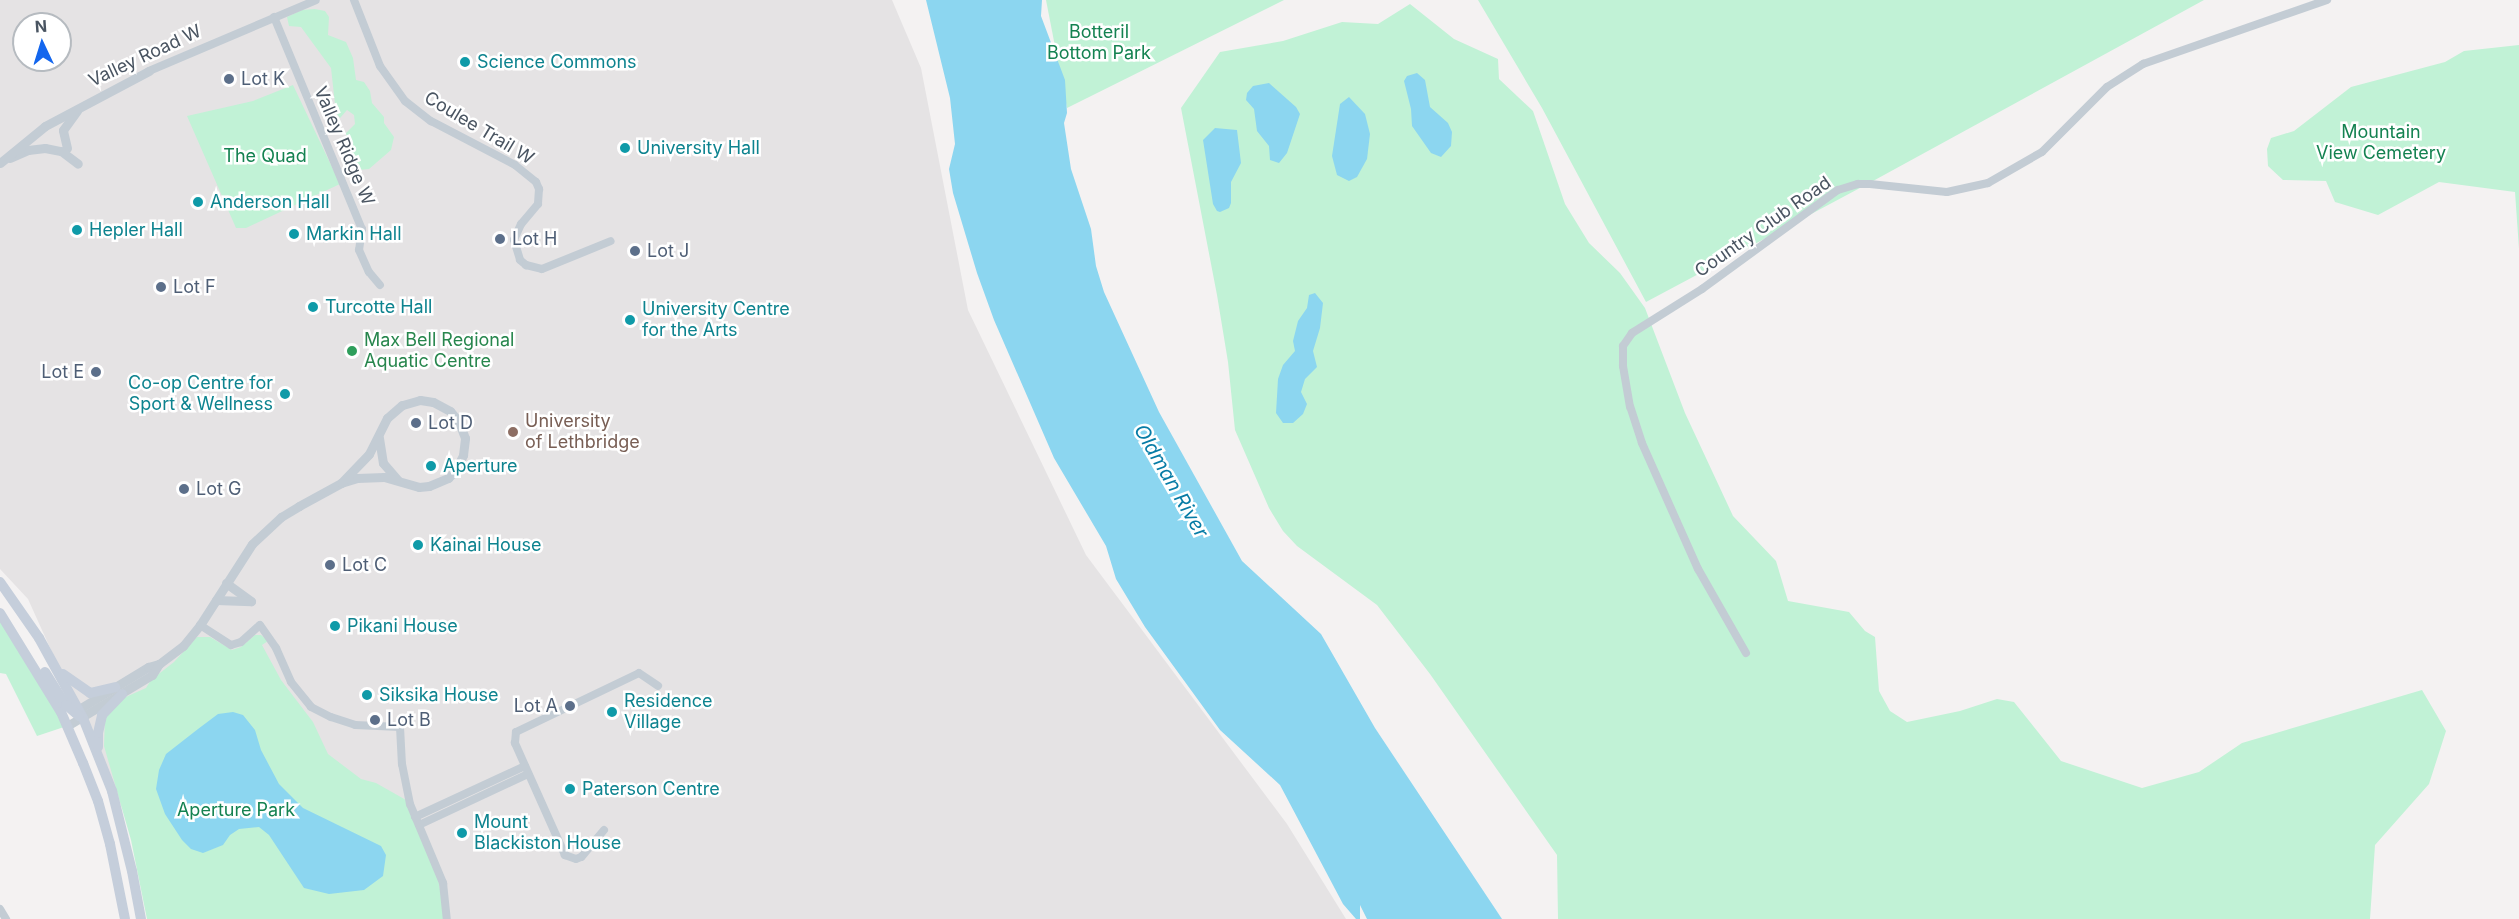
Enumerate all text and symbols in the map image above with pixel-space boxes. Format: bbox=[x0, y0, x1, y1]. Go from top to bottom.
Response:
north arrow bbox=[12, 12, 72, 72]
text: N bbox=[34, 16, 48, 36]
street label: Valley Road W bbox=[85, 20, 205, 92]
park label: Botteril Bottom Park bbox=[1047, 22, 1151, 64]
place label: Science Commons bbox=[477, 51, 637, 73]
marker: Science Commons bbox=[458, 55, 472, 69]
place label: Lot K bbox=[241, 68, 285, 90]
marker: Lot K bbox=[222, 72, 236, 86]
street label: Valley Ridge W bbox=[309, 83, 379, 209]
street label: Coulee Trail W bbox=[420, 87, 538, 169]
park label: Mountain View Cemetery bbox=[2316, 122, 2446, 164]
place label: University Hall bbox=[637, 137, 760, 159]
marker: University Hall bbox=[618, 141, 632, 155]
park label: The Quad bbox=[223, 145, 307, 167]
street label: Country Club Road bbox=[1691, 172, 1835, 282]
place label: Anderson Hall bbox=[210, 191, 330, 213]
marker: Anderson Hall bbox=[191, 195, 205, 209]
place label: Hepler Hall bbox=[89, 219, 183, 241]
marker: Hepler Hall bbox=[70, 223, 84, 237]
place label: Markin Hall bbox=[306, 223, 402, 245]
marker: Markin Hall bbox=[287, 227, 301, 241]
place label: Lot H bbox=[512, 228, 557, 250]
marker: Lot H bbox=[493, 232, 507, 246]
place label: Lot J bbox=[647, 240, 689, 262]
marker: Lot J bbox=[628, 244, 642, 258]
place label: Lot F bbox=[173, 276, 216, 298]
marker: Lot F bbox=[154, 280, 168, 294]
place label: Turcotte Hall bbox=[325, 296, 432, 318]
place label: University Centre for the Arts bbox=[642, 299, 790, 342]
marker: Turcotte Hall bbox=[306, 300, 320, 314]
marker: University Centre for the Arts bbox=[623, 313, 637, 327]
place label: Max Bell Regional Aquatic Centre bbox=[364, 330, 514, 372]
marker: Max Bell Regional Aquatic Centre bbox=[345, 344, 359, 358]
place label: Lot E bbox=[41, 361, 84, 383]
marker: Lot E bbox=[89, 365, 103, 379]
place label: Co-op Centre for Sport & Wellness bbox=[128, 373, 273, 416]
marker: Co-op Centre for Sport & Wellness bbox=[278, 387, 292, 401]
place label: University of Lethbridge bbox=[525, 411, 640, 454]
place label: Lot D bbox=[428, 412, 473, 434]
marker: Lot D bbox=[409, 416, 423, 430]
water label: Oldman River bbox=[1129, 420, 1213, 542]
marker: University of Lethbridge bbox=[506, 425, 520, 439]
place label: Aperture bbox=[443, 455, 517, 477]
marker: Aperture bbox=[424, 459, 438, 473]
place label: Lot G bbox=[196, 478, 241, 500]
marker: Lot G bbox=[177, 482, 191, 496]
place label: Kainai House bbox=[430, 534, 542, 556]
marker: Kainai House bbox=[411, 538, 425, 552]
place label: Lot C bbox=[342, 554, 387, 576]
marker: Lot C bbox=[323, 558, 337, 572]
place label: Pikani House bbox=[347, 615, 458, 637]
marker: Pikani House bbox=[328, 619, 342, 633]
place label: Siksika House bbox=[379, 684, 499, 706]
marker: Siksika House bbox=[360, 688, 374, 702]
place label: Residence Village bbox=[624, 691, 713, 734]
place label: Lot A bbox=[514, 695, 558, 717]
marker: Lot A bbox=[563, 699, 577, 713]
marker: Residence Village bbox=[605, 705, 619, 719]
place label: Lot B bbox=[387, 709, 431, 731]
marker: Lot B bbox=[368, 713, 382, 727]
place label: Paterson Centre bbox=[582, 778, 720, 800]
marker: Paterson Centre bbox=[563, 782, 577, 796]
park label: Aperture Park bbox=[177, 799, 295, 821]
place label: Mount Blackiston House bbox=[474, 812, 621, 854]
marker: Mount Blackiston House bbox=[455, 826, 469, 840]

